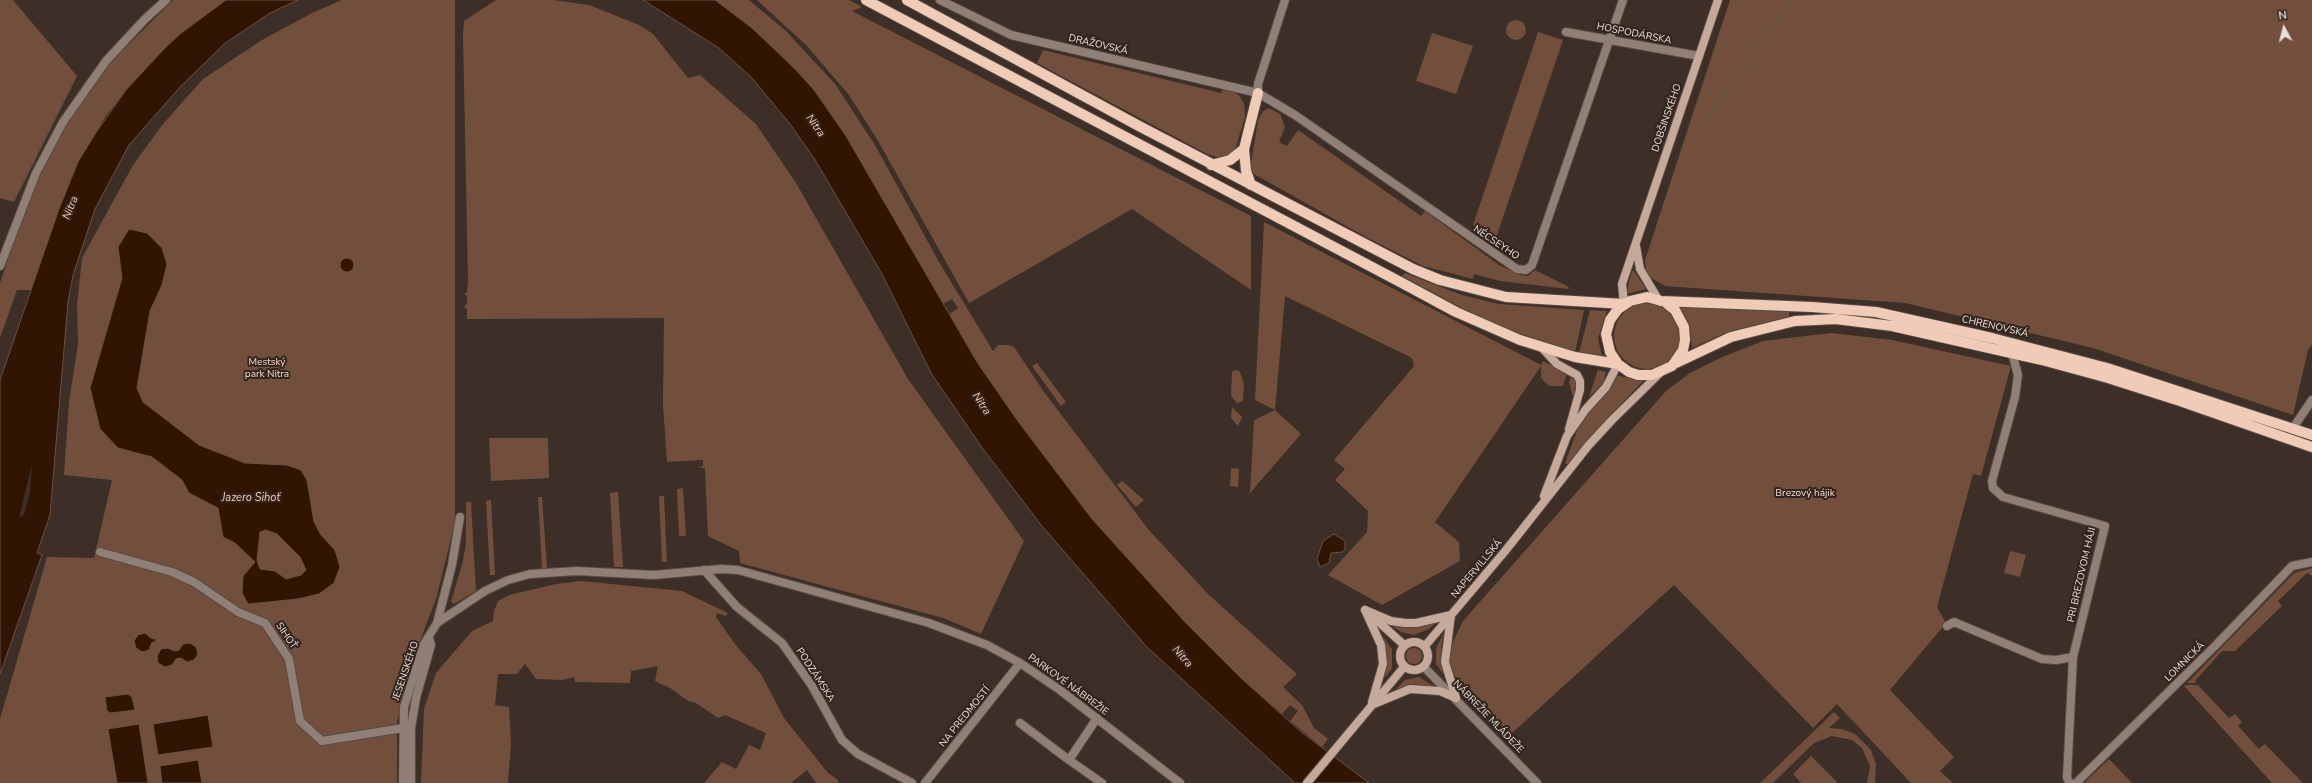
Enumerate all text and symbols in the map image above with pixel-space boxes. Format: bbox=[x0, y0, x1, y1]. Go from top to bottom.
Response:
north arrow bbox=[2264, 8, 2304, 48]
text: N bbox=[2277, 8, 2287, 24]
street label: HOSPODÁRSKA bbox=[1596, 21, 1672, 47]
street label: DRAŽOVSKÁ bbox=[1067, 32, 1129, 58]
street label: DOBŠINSKÉHO bbox=[1650, 82, 1684, 154]
water label: Nitra bbox=[803, 112, 827, 140]
water label: Nitra bbox=[60, 194, 82, 222]
street label: NÉCSEYHO bbox=[1471, 223, 1521, 263]
street label: CHRENOVSKÁ bbox=[1961, 314, 2029, 340]
park label: Mestský park Nitra bbox=[245, 357, 289, 380]
water label: Nitra bbox=[969, 390, 993, 418]
park label: Brezový hájik bbox=[1775, 488, 1835, 500]
water label: Jazero Sihoť bbox=[222, 491, 280, 505]
street label: PRI BREZOVOM HÁJI bbox=[2065, 526, 2099, 624]
street label: NAPERVILLSKÁ bbox=[1449, 537, 1505, 601]
street label: SIHOŤ bbox=[273, 620, 299, 652]
street label: JESENSKÉHO bbox=[390, 640, 422, 702]
street label: LOMNICKÁ bbox=[2163, 640, 2207, 684]
water label: Nitra bbox=[1169, 644, 1195, 670]
street label: PODZÁMSKA bbox=[793, 646, 837, 704]
street label: PARKOVÉ NÁBREŽIE bbox=[1025, 652, 1111, 718]
street label: NÁBREŽIE MLÁDEŽE bbox=[1450, 678, 1526, 756]
street label: NA PREDMOSTÍ bbox=[937, 684, 993, 750]

